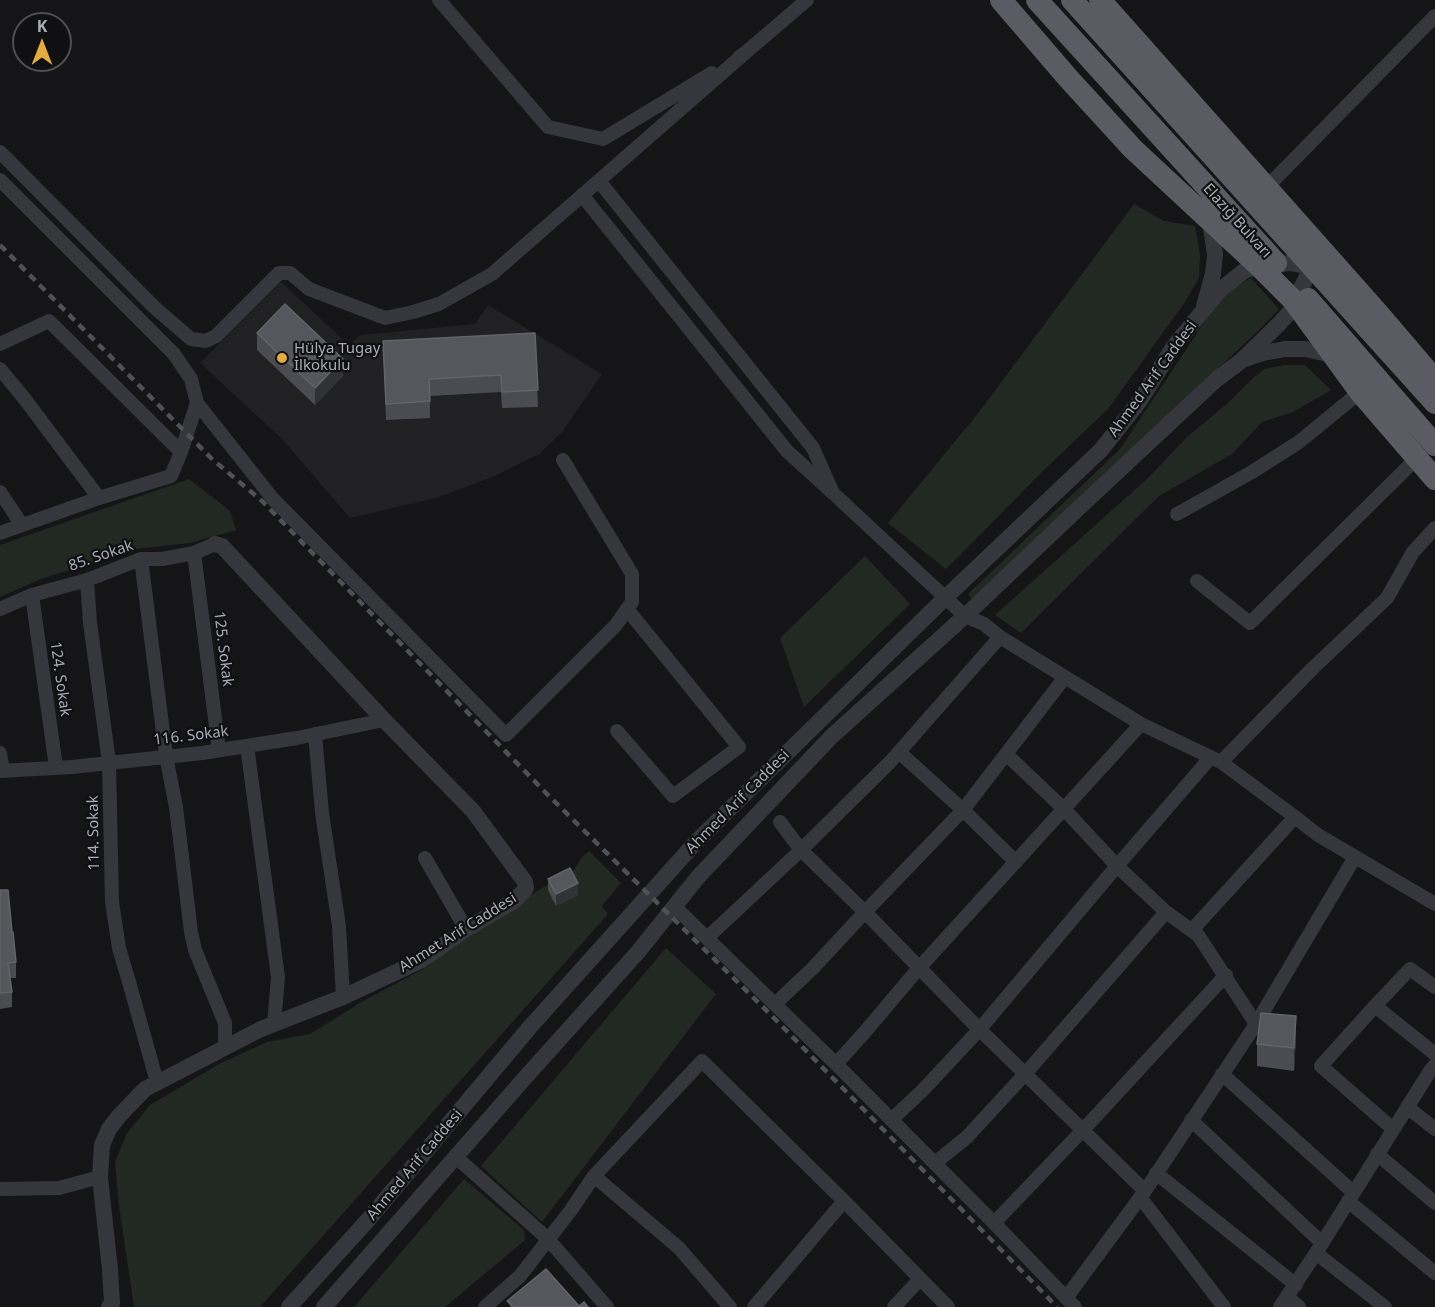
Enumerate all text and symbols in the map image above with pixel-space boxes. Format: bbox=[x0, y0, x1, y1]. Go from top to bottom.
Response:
north arrow bbox=[12, 12, 72, 72]
text: K bbox=[37, 15, 47, 37]
street label: Elazığ Bulvarı bbox=[1199, 180, 1275, 262]
street label: Ahmed Arif Caddesi bbox=[1105, 317, 1201, 441]
place label: Hülya Tugay İlkokulu bbox=[294, 340, 380, 375]
marker: Hülya Tugay İlkokulu bbox=[275, 351, 289, 365]
street label: 85. Sokak bbox=[66, 537, 136, 575]
street label: 125. Sokak bbox=[209, 610, 237, 688]
street label: 124. Sokak bbox=[46, 640, 74, 718]
street label: 116. Sokak bbox=[152, 722, 230, 750]
street label: Ahmed Arif Caddesi bbox=[682, 746, 794, 858]
street label: 114. Sokak bbox=[84, 795, 104, 871]
street label: Ahmet Arif Caddesi bbox=[396, 890, 520, 976]
street label: Ahmed Arif Caddesi bbox=[363, 1106, 467, 1224]

